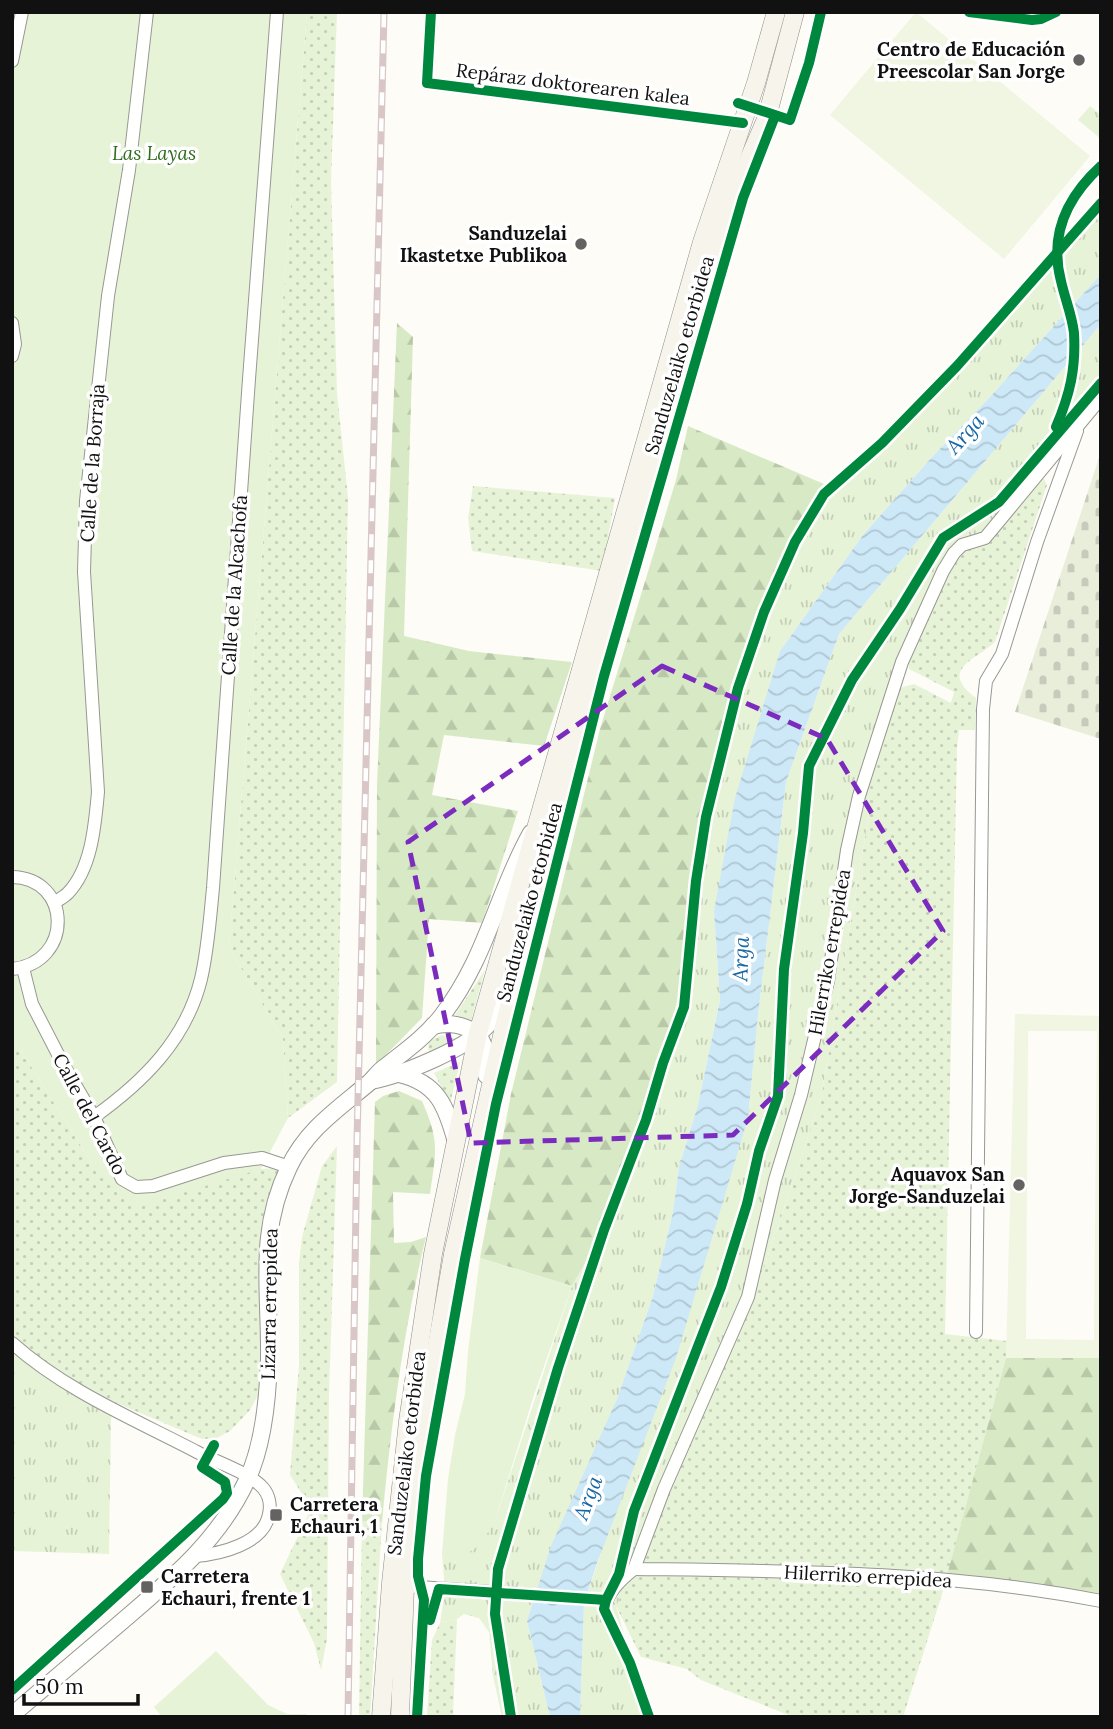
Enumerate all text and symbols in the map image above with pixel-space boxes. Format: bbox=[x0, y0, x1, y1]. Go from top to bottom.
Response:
place label: Centro de Educación Preescolar San Jorge bbox=[877, 37, 1065, 83]
marker: Centro de Educación Preescolar San Jorge bbox=[1071, 52, 1087, 68]
street label: Repáraz doktorearen kalea bbox=[455, 58, 691, 110]
park label: Las Layas bbox=[112, 141, 196, 165]
place label: Sanduzelai Ikastetxe Publikoa bbox=[400, 221, 567, 267]
marker: Sanduzelai Ikastetxe Publikoa bbox=[573, 236, 589, 252]
street label: Sanduzelaiko etorbidea bbox=[639, 253, 719, 457]
street label: Calle de la Borraja bbox=[74, 383, 110, 543]
water label: Arga bbox=[939, 408, 990, 460]
street label: Calle de la Alcachofa bbox=[216, 494, 252, 676]
street label: Sanduzelaiko etorbidea bbox=[491, 799, 567, 1004]
street label: Hilerriko errepidea bbox=[803, 867, 855, 1037]
water label: Arga bbox=[726, 936, 755, 983]
street label: Calle del Cardo bbox=[48, 1049, 132, 1179]
place label: Aquavox San Jorge-Sanduzelai bbox=[849, 1162, 1005, 1208]
marker: Aquavox San Jorge-Sanduzelai bbox=[1011, 1177, 1027, 1193]
street label: Lizarra errepidea bbox=[256, 1228, 282, 1380]
street label: Sanduzelaiko etorbidea bbox=[382, 1349, 430, 1557]
water label: Arga bbox=[567, 1472, 608, 1525]
place label: Carretera Echauri, 1 bbox=[290, 1492, 378, 1538]
marker: Carretera Echauri, 1 bbox=[268, 1507, 284, 1523]
street label: Hilerriko errepidea bbox=[783, 1560, 953, 1592]
place label: Carretera Echauri, frente 1 bbox=[161, 1564, 310, 1610]
marker: Carretera Echauri, frente 1 bbox=[139, 1579, 155, 1595]
scale bar bbox=[24, 1662, 138, 1706]
text: 50 m bbox=[35, 1673, 84, 1700]

